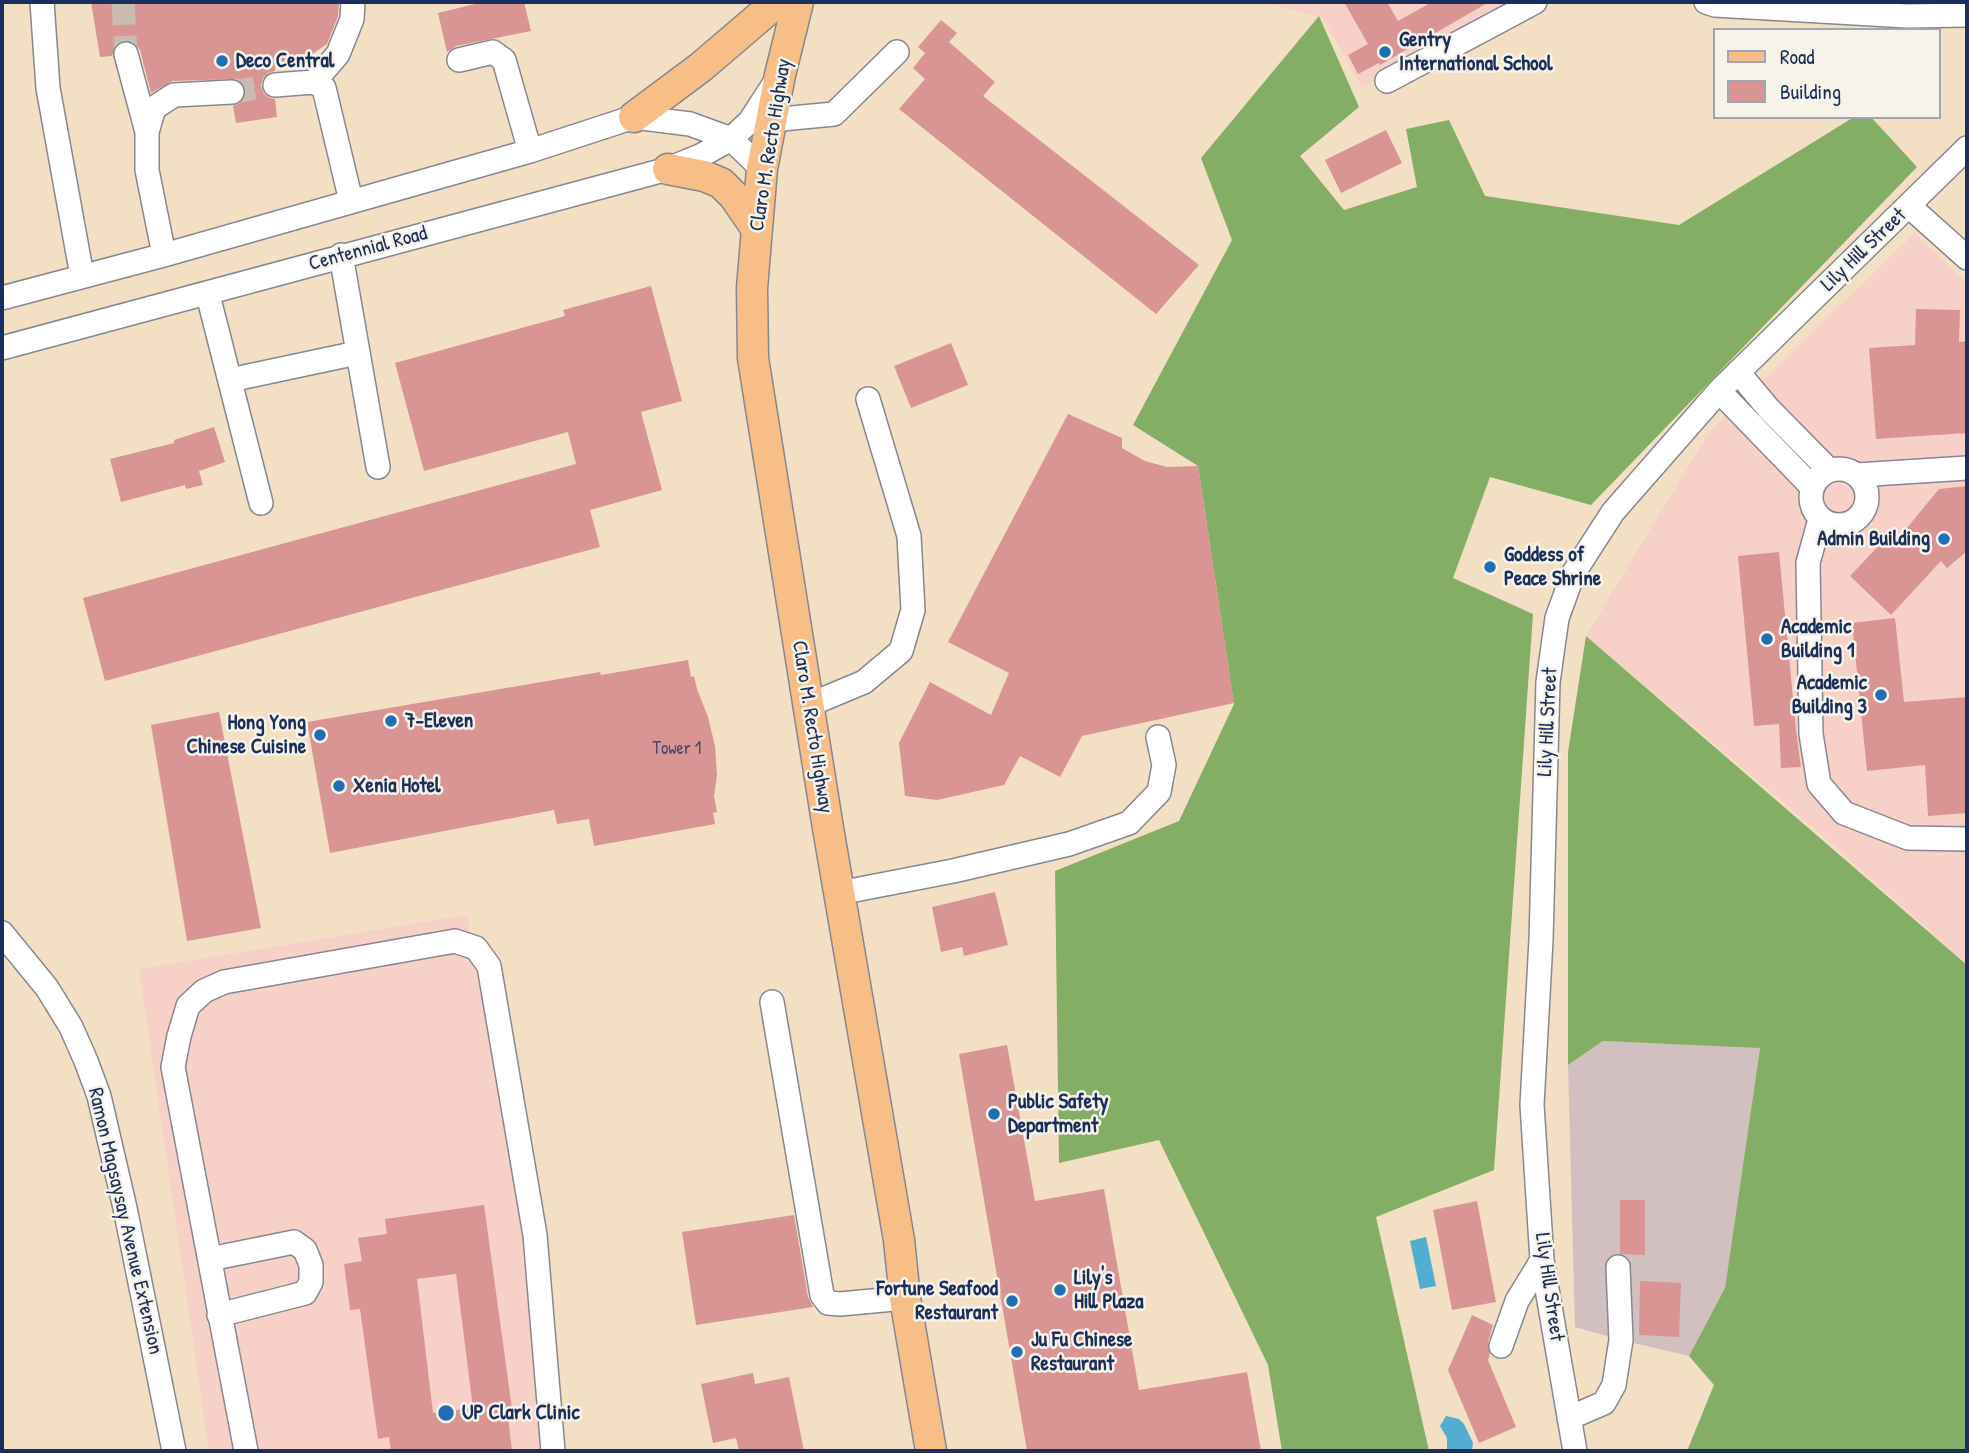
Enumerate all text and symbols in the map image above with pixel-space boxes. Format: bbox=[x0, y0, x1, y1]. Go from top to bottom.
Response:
place label: Gentry International School bbox=[1399, 27, 1552, 77]
legend bbox=[1714, 28, 1941, 119]
text: Road bbox=[1780, 42, 1814, 71]
marker: Gentry International School bbox=[1377, 44, 1393, 60]
place label: Deco Central bbox=[236, 48, 334, 74]
marker: Deco Central bbox=[214, 53, 230, 69]
street label: Claro M. Recto Highway bbox=[745, 57, 797, 233]
text: Building bbox=[1780, 77, 1841, 106]
street label: Lily Hill Street bbox=[1816, 203, 1912, 297]
street label: Centennial Road bbox=[306, 221, 430, 277]
place label: Admin Building bbox=[1817, 526, 1930, 552]
marker: Admin Building bbox=[1936, 531, 1952, 547]
place label: Goddess of Peace Shrine bbox=[1504, 542, 1601, 592]
marker: Goddess of Peace Shrine bbox=[1482, 559, 1498, 575]
place label: Academic Building 1 bbox=[1781, 614, 1855, 664]
marker: Academic Building 1 bbox=[1759, 631, 1775, 647]
street label: Claro M. Recto Highway bbox=[786, 639, 838, 815]
street label: Lily Hill Street bbox=[1533, 667, 1563, 777]
place label: Academic Building 3 bbox=[1792, 670, 1867, 720]
marker: Academic Building 3 bbox=[1873, 687, 1889, 703]
place label: 7-Eleven bbox=[405, 708, 473, 734]
place label: Hong Yong Chinese Cuisine bbox=[187, 710, 306, 760]
marker: 7-Eleven bbox=[383, 713, 399, 729]
marker: Hong Yong Chinese Cuisine bbox=[312, 727, 328, 743]
house number: Tower 1 bbox=[653, 738, 701, 760]
place label: Xenia Hotel bbox=[353, 773, 441, 799]
marker: Xenia Hotel bbox=[331, 778, 347, 794]
street label: Ramon Magsaysay Avenue Extension bbox=[82, 1085, 168, 1357]
place label: Public Safety Department bbox=[1008, 1089, 1108, 1139]
marker: Public Safety Department bbox=[986, 1106, 1002, 1122]
street label: Lily Hill Street bbox=[1529, 1231, 1569, 1343]
place label: Lily's Hill Plaza bbox=[1074, 1265, 1144, 1315]
place label: Fortune Seafood Restaurant bbox=[876, 1276, 998, 1326]
marker: Lily's Hill Plaza bbox=[1052, 1282, 1068, 1298]
marker: Fortune Seafood Restaurant bbox=[1004, 1293, 1020, 1309]
place label: Ju Fu Chinese Restaurant bbox=[1031, 1327, 1132, 1377]
marker: Ju Fu Chinese Restaurant bbox=[1009, 1344, 1025, 1360]
place label: UP Clark Clinic bbox=[462, 1400, 580, 1426]
marker: UP Clark Clinic bbox=[436, 1403, 456, 1423]

